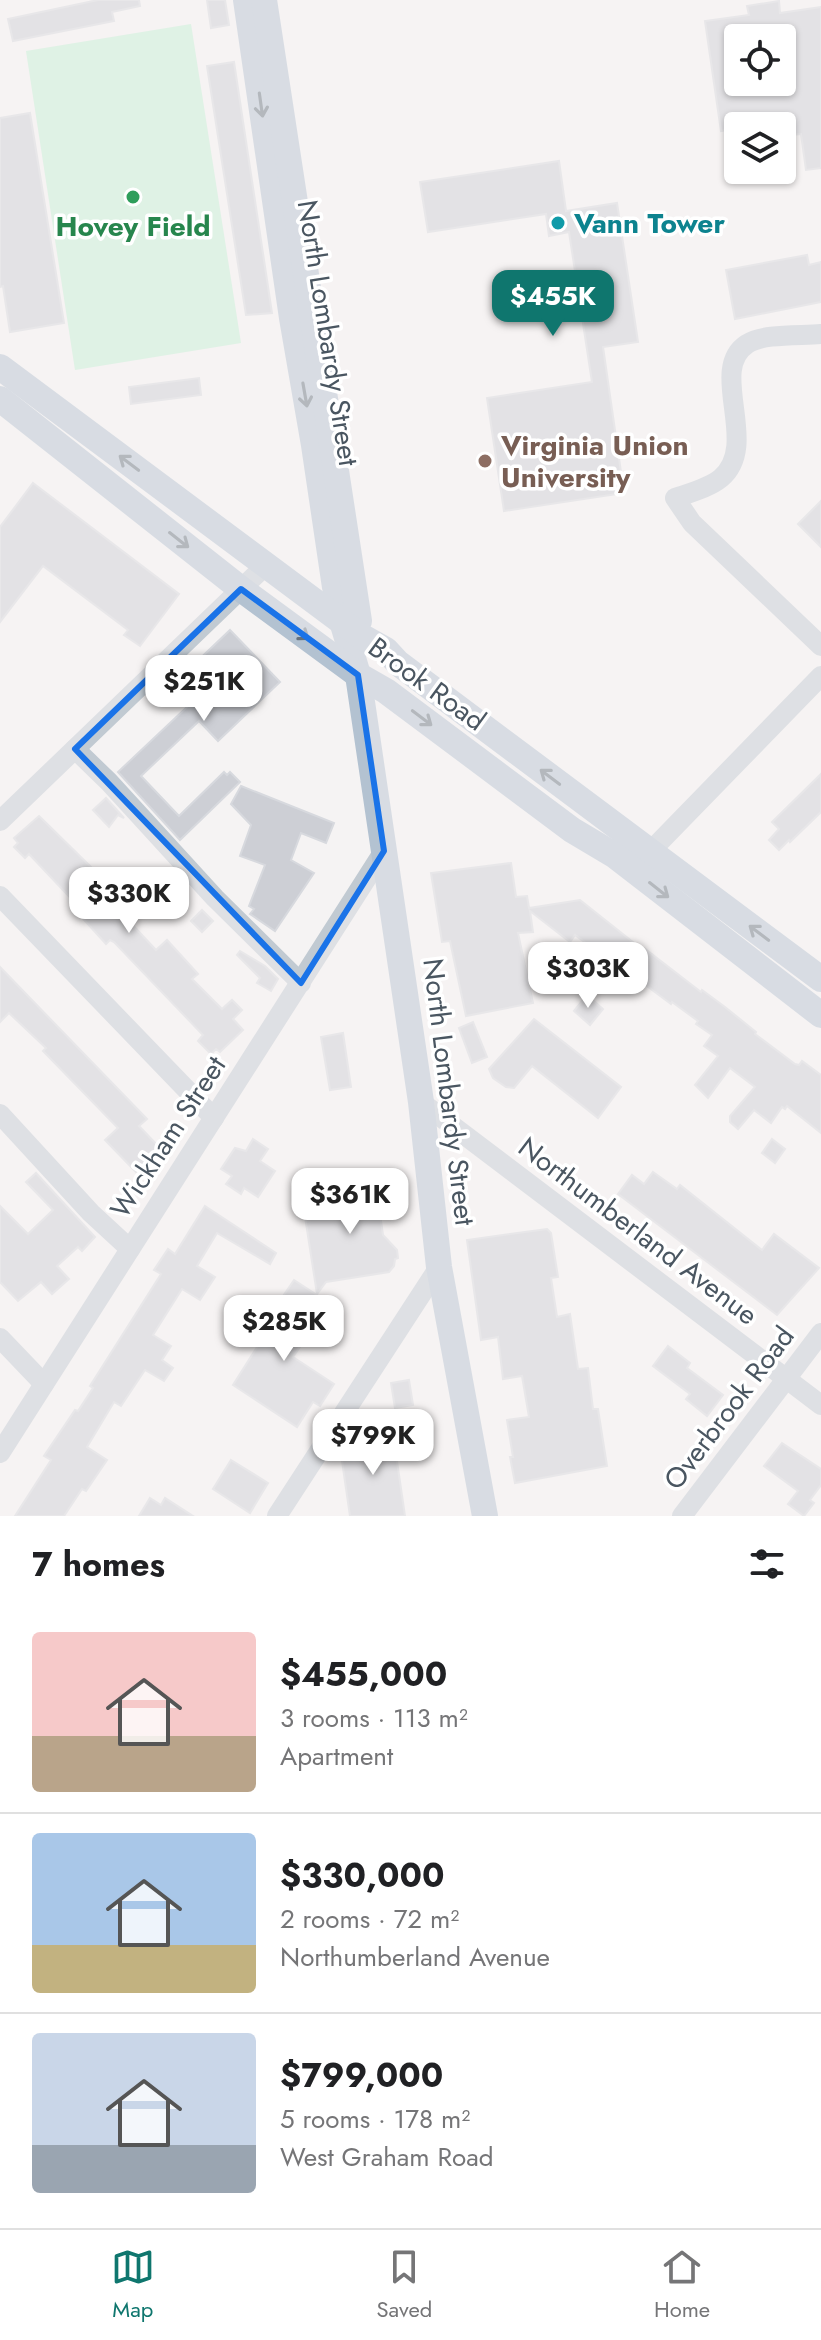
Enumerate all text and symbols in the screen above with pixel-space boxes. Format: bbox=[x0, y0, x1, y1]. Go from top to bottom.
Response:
map controls bbox=[724, 24, 796, 184]
button: locate bbox=[724, 24, 796, 96]
one-way arrow bbox=[254, 92, 269, 117]
button: layers bbox=[724, 112, 796, 184]
marker: Hovey Field bbox=[124, 188, 142, 206]
street label: North Lombardy Street bbox=[287, 197, 369, 469]
place label: Vann Tower bbox=[573, 203, 725, 244]
place label: Hovey Field bbox=[55, 206, 211, 247]
marker: Vann Tower bbox=[549, 214, 567, 232]
pin: $455K bbox=[497, 270, 609, 338]
text: $455K bbox=[510, 277, 596, 315]
one-way arrow bbox=[299, 382, 314, 407]
place label: Virginia Union University bbox=[500, 425, 689, 498]
marker: Virginia Union University bbox=[476, 452, 494, 470]
one-way arrow bbox=[119, 455, 140, 472]
one-way arrow bbox=[168, 532, 189, 549]
one-way arrow bbox=[288, 624, 310, 641]
street label: Brook Road bbox=[360, 627, 494, 741]
pin: $251K bbox=[148, 655, 260, 723]
text: $251K bbox=[163, 662, 245, 700]
one-way arrow bbox=[411, 710, 433, 727]
one-way arrow bbox=[540, 769, 562, 785]
pin: $330K bbox=[73, 867, 185, 935]
text: $330K bbox=[87, 874, 171, 912]
one-way arrow bbox=[648, 882, 669, 899]
one-way arrow bbox=[748, 924, 770, 941]
pin: $303K bbox=[532, 942, 644, 1010]
text: $303K bbox=[546, 949, 630, 987]
street label: North Lombardy Street bbox=[412, 956, 486, 1228]
street label: Wickham Street bbox=[100, 1048, 236, 1226]
street label: Northumberland Avenue bbox=[510, 1127, 766, 1335]
pin: $361K bbox=[294, 1168, 406, 1236]
text: $361K bbox=[309, 1175, 391, 1213]
pin: $285K bbox=[228, 1295, 340, 1363]
text: $285K bbox=[242, 1302, 326, 1340]
street label: Overbrook Road bbox=[654, 1318, 804, 1498]
pin: $799K bbox=[317, 1409, 429, 1477]
text: $799K bbox=[331, 1416, 415, 1454]
text: 7 homes bbox=[32, 1540, 165, 1589]
icon: filters bbox=[745, 1542, 789, 1586]
text: $455,000 bbox=[280, 1650, 447, 1699]
icon: home bbox=[96, 1664, 192, 1760]
text: 3 rooms · 113 m² bbox=[280, 1699, 468, 1737]
text: Apartment bbox=[280, 1737, 393, 1775]
text: $330,000 bbox=[280, 1851, 444, 1900]
icon: home bbox=[96, 1865, 192, 1961]
text: 2 rooms · 72 m² bbox=[280, 1900, 459, 1938]
text: Northumberland Avenue bbox=[280, 1938, 550, 1976]
text: $799,000 bbox=[280, 2051, 443, 2100]
icon: home bbox=[96, 2065, 192, 2161]
text: 5 rooms · 178 m² bbox=[280, 2100, 470, 2138]
text: West Graham Road bbox=[280, 2138, 493, 2176]
tab: Map bbox=[111, 2245, 155, 2325]
tab: Saved bbox=[377, 2245, 432, 2325]
tab: Home bbox=[654, 2245, 710, 2325]

